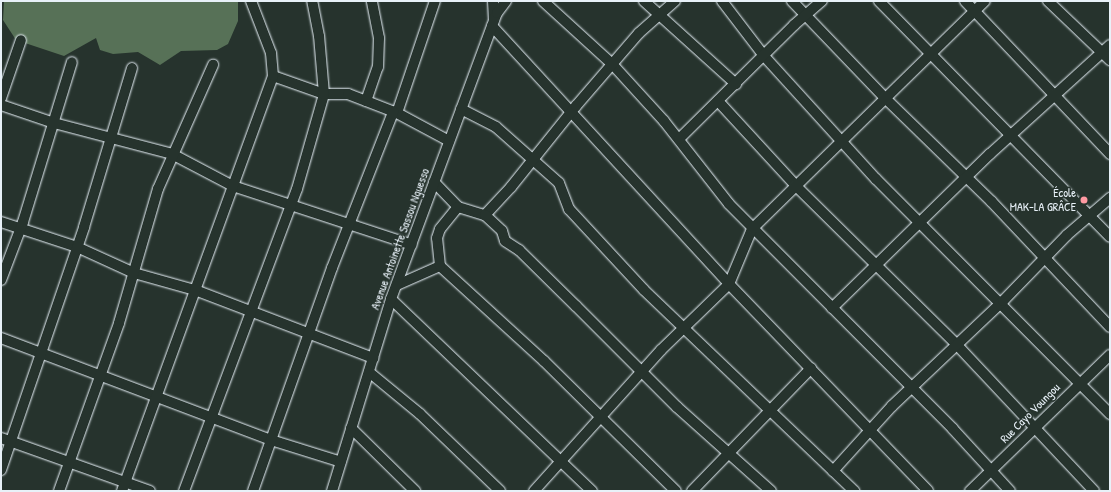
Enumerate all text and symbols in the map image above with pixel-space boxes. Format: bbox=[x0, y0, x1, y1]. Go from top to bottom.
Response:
street label: Avenue Antoinette Sassou Nguesso bbox=[368, 166, 432, 312]
place label: École MAK-LA GRÂCE bbox=[1010, 186, 1076, 214]
marker: École MAK-LA GRÂCE bbox=[1079, 195, 1089, 205]
street label: Rue Cayo Voungou bbox=[997, 380, 1063, 446]

